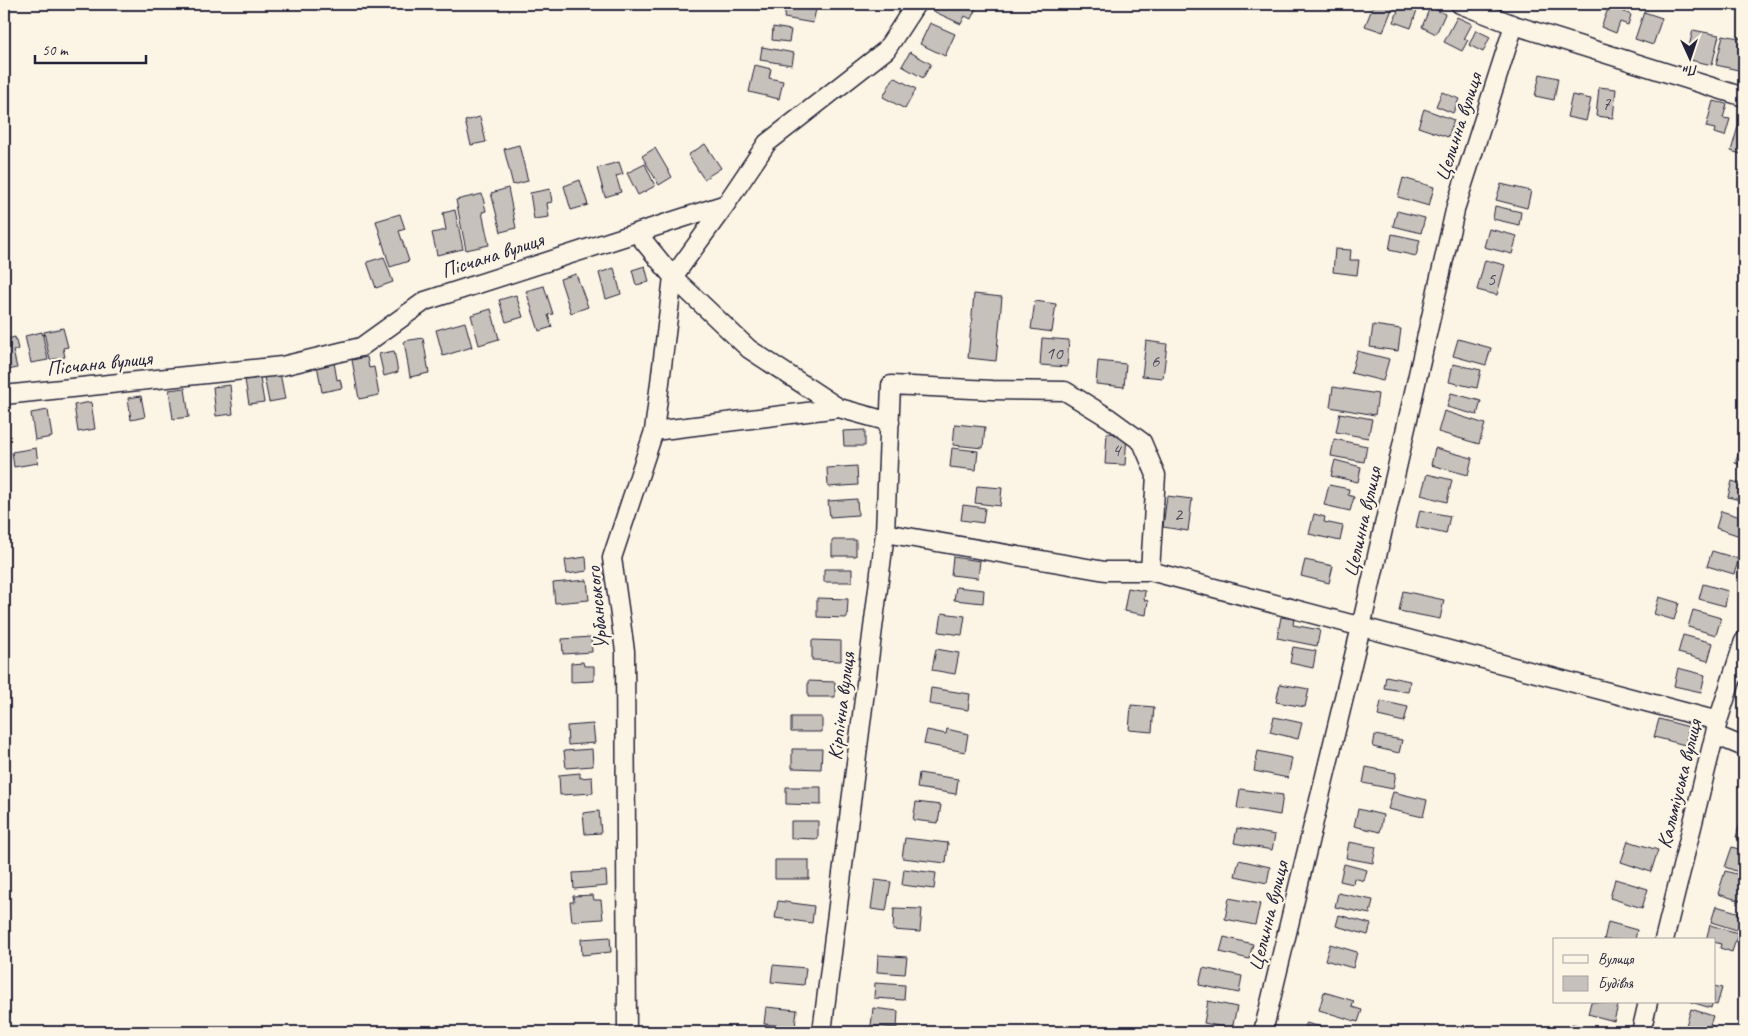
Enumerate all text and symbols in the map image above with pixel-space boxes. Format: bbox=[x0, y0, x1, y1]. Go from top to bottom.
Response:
scale bar bbox=[35, 32, 146, 64]
north arrow bbox=[1666, 32, 1716, 82]
text: 50 m bbox=[42, 41, 69, 60]
text: Пн bbox=[1682, 62, 1698, 79]
street label: Целинна вулиця bbox=[1428, 68, 1488, 184]
house number: 7 bbox=[1602, 92, 1612, 116]
street label: Пiсчана вулиця bbox=[438, 226, 548, 284]
house number: 5 bbox=[1487, 267, 1497, 291]
house number: 10 bbox=[1045, 341, 1064, 365]
street label: Пiсчана вулиця bbox=[45, 344, 154, 381]
house number: 6 bbox=[1151, 349, 1161, 373]
house number: 4 bbox=[1112, 438, 1123, 462]
street label: Целинна вулиця bbox=[1337, 463, 1388, 580]
house number: 2 bbox=[1174, 502, 1184, 526]
street label: Урбанського bbox=[580, 564, 614, 651]
street label: Кiрпiчна вулиця bbox=[821, 649, 861, 762]
street label: Кальміуська вулиця bbox=[1651, 716, 1708, 851]
street label: Целинна вулиця bbox=[1242, 857, 1295, 974]
legend bbox=[1553, 938, 1716, 1004]
text: Вулиця bbox=[1598, 950, 1635, 969]
text: Будівля bbox=[1598, 974, 1633, 993]

